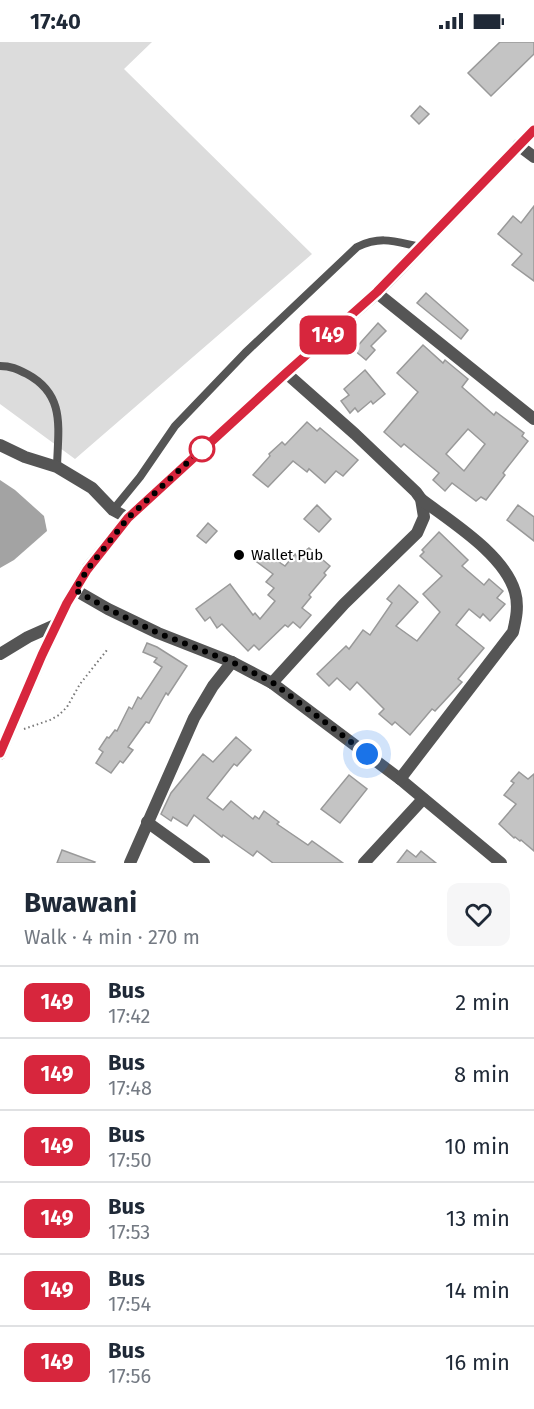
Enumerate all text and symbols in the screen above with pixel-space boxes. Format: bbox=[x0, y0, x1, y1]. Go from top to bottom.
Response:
text: 17:40 bbox=[30, 8, 81, 35]
line badge: 149 bbox=[294, 316, 362, 354]
text: 149 bbox=[312, 322, 344, 348]
unlabelled marker bbox=[189, 436, 215, 462]
place label: Wallet Pub bbox=[251, 546, 323, 564]
marker: Wallet Pub bbox=[232, 548, 246, 562]
your location bbox=[352, 739, 382, 769]
button: heart bbox=[447, 883, 510, 946]
text: Bwawani bbox=[24, 886, 137, 919]
text: Walk · 4 min · 270 m bbox=[24, 925, 200, 949]
text: Bus bbox=[108, 977, 145, 1004]
text: 149 bbox=[41, 989, 73, 1015]
text: 2 min bbox=[455, 989, 510, 1016]
text: 17:42 bbox=[108, 1004, 150, 1028]
text: Bus bbox=[108, 1049, 145, 1076]
text: 149 bbox=[41, 1061, 73, 1087]
text: 8 min bbox=[454, 1061, 510, 1088]
text: 17:48 bbox=[108, 1076, 152, 1100]
text: Bus bbox=[108, 1121, 145, 1148]
text: 149 bbox=[41, 1133, 73, 1159]
text: 10 min bbox=[444, 1133, 510, 1160]
text: 17:50 bbox=[108, 1148, 152, 1172]
text: Bus bbox=[108, 1193, 145, 1220]
text: 149 bbox=[41, 1205, 73, 1231]
text: 13 min bbox=[446, 1205, 510, 1232]
text: 17:53 bbox=[108, 1220, 150, 1244]
text: Bus bbox=[108, 1265, 145, 1292]
text: 149 bbox=[41, 1277, 73, 1303]
text: 14 min bbox=[445, 1277, 510, 1304]
text: 17:54 bbox=[108, 1292, 151, 1316]
text: Bus bbox=[108, 1337, 145, 1364]
text: 149 bbox=[41, 1349, 73, 1375]
text: 16 min bbox=[445, 1349, 510, 1376]
text: 17:56 bbox=[108, 1364, 151, 1388]

